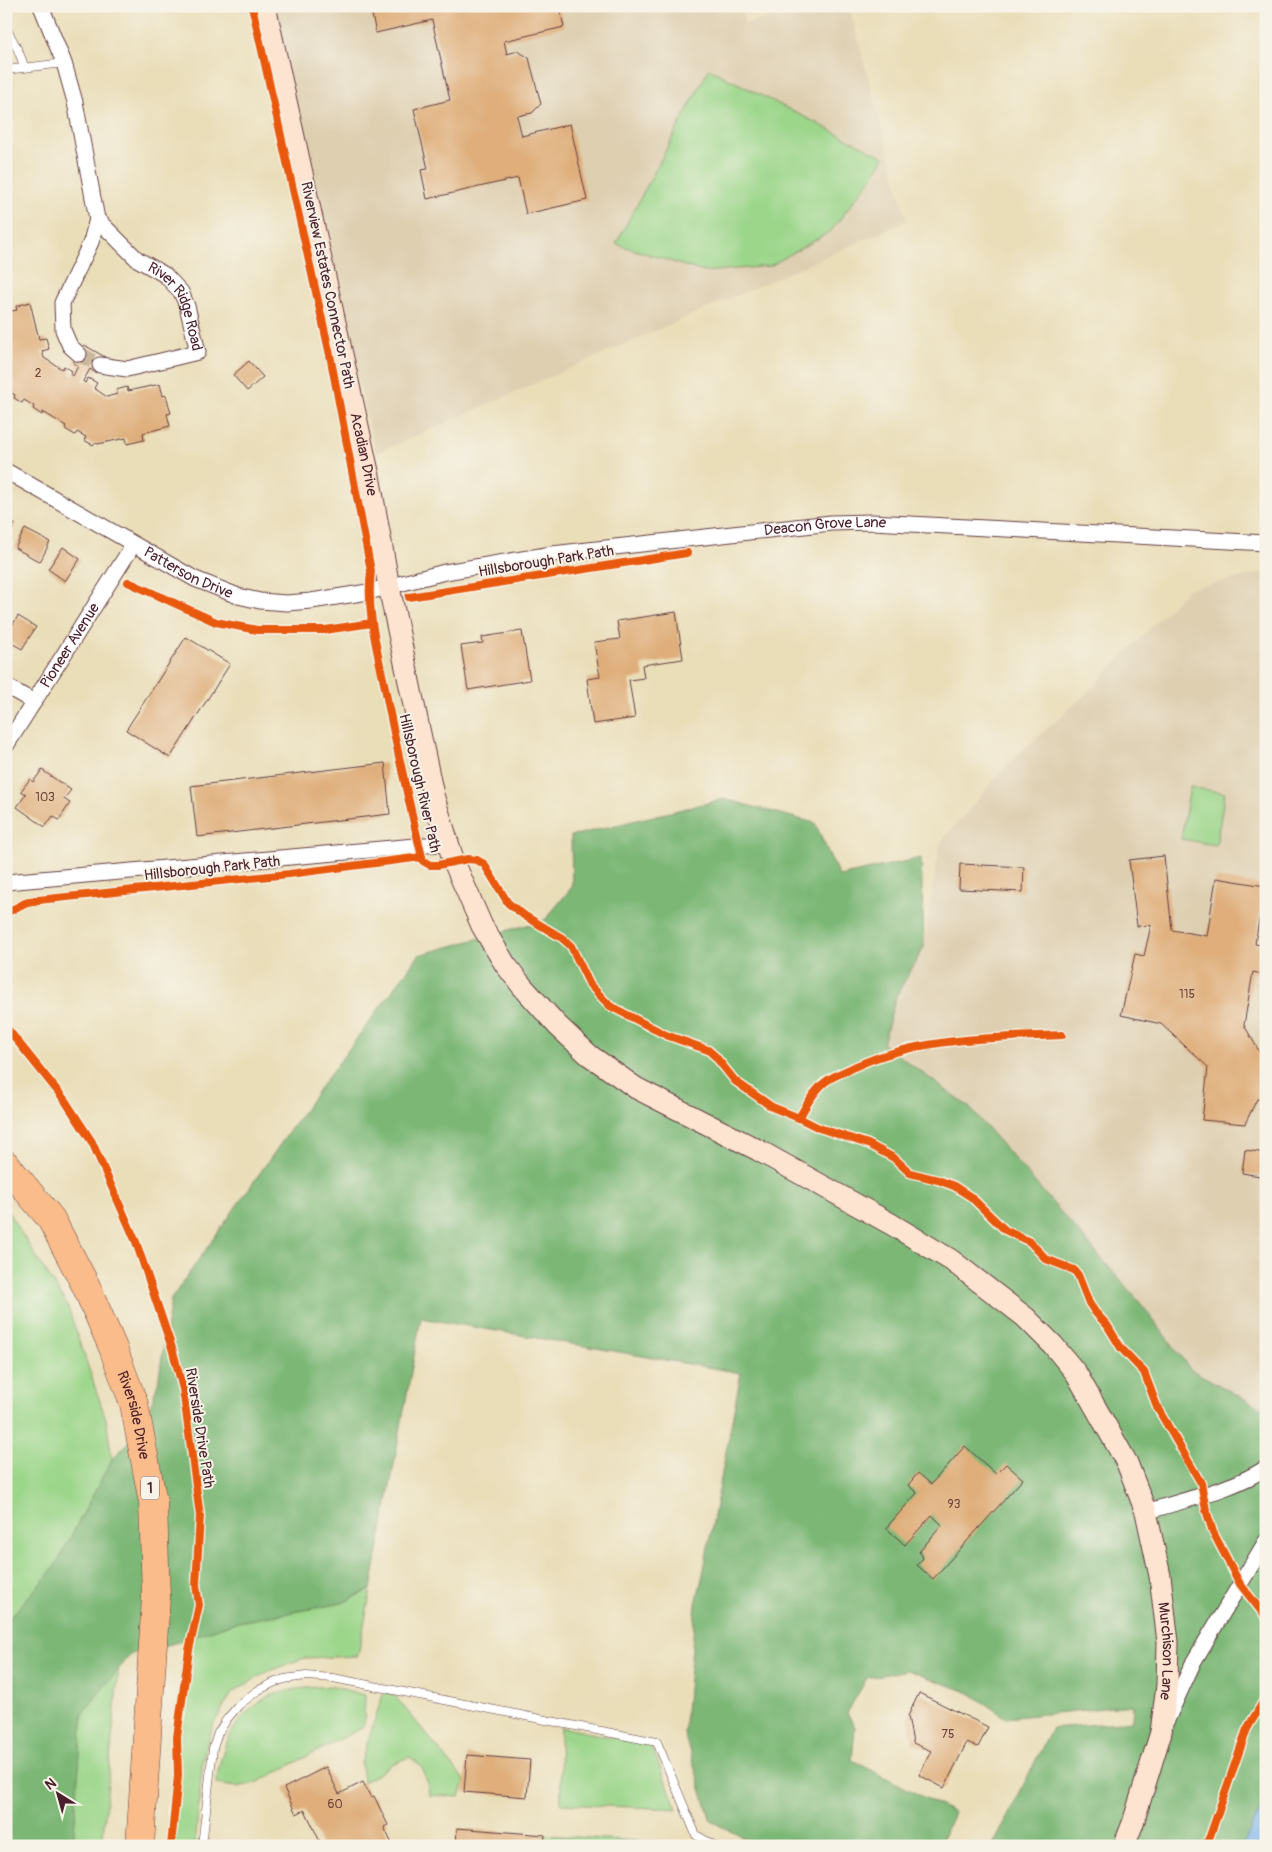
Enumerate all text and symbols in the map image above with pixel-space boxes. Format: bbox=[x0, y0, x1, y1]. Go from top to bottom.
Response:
street label: Riverview Estates Connector Path bbox=[296, 180, 359, 390]
street label: River Ridge Road bbox=[144, 258, 206, 353]
house number: 2 bbox=[35, 366, 42, 381]
street label: Acadian Drive bbox=[345, 411, 382, 498]
street label: Deacon Grove Lane bbox=[763, 513, 887, 540]
street label: Hillsborough Park Path bbox=[477, 541, 615, 582]
street label: Patterson Drive bbox=[140, 543, 236, 603]
street label: Pioneer Avenue bbox=[36, 599, 104, 692]
street label: Hillsborough River Path bbox=[394, 712, 445, 854]
house number: 103 bbox=[35, 790, 55, 805]
street label: Hillsborough Park Path bbox=[143, 852, 281, 885]
house number: 115 bbox=[1179, 987, 1195, 1002]
street label: Riverside Drive Path bbox=[181, 1367, 218, 1490]
street label: Riverside Drive bbox=[112, 1368, 154, 1462]
road number: 1 bbox=[141, 1476, 159, 1500]
house number: 93 bbox=[948, 1497, 961, 1512]
street label: Murchison Lane bbox=[1153, 1601, 1177, 1702]
house number: 75 bbox=[942, 1727, 954, 1742]
north arrow bbox=[32, 1770, 82, 1820]
text: N bbox=[42, 1774, 59, 1794]
house number: 60 bbox=[327, 1797, 343, 1812]

